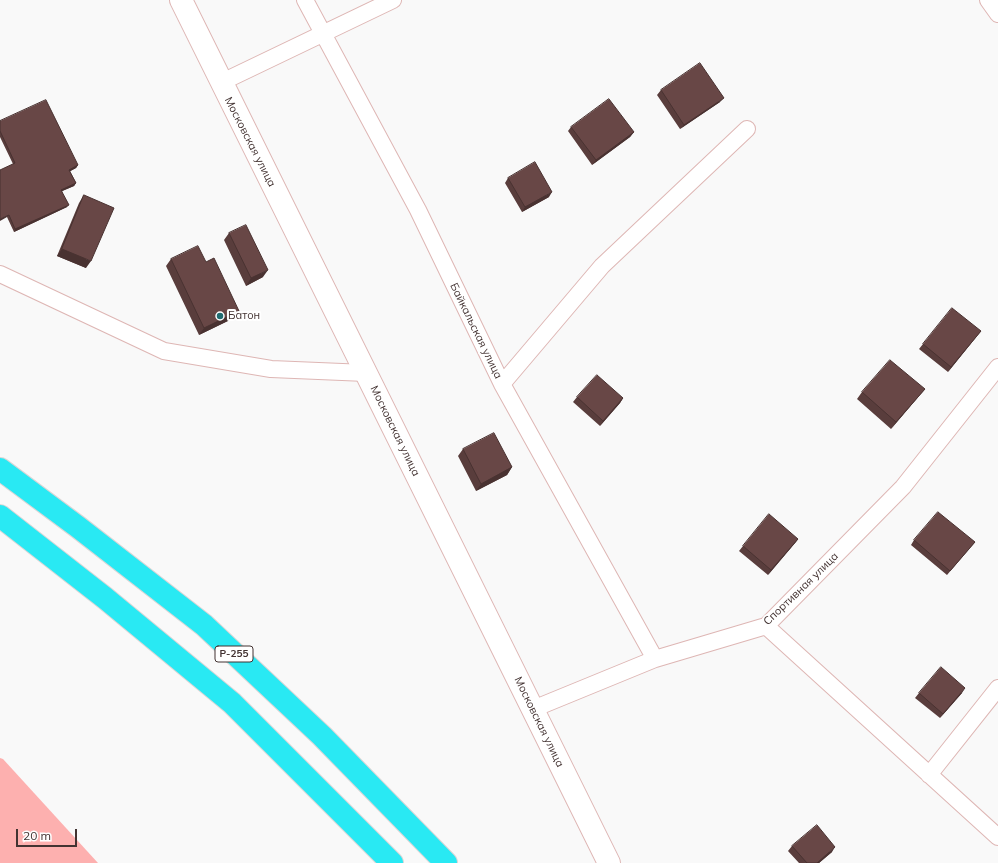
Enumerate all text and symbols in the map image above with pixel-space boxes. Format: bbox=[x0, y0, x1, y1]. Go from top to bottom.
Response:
street label: Московская улица bbox=[222, 95, 278, 189]
street label: Байкальская улица bbox=[447, 281, 505, 381]
place label: Батон bbox=[228, 309, 260, 323]
marker: Батон bbox=[215, 311, 225, 321]
street label: Московская улица bbox=[367, 384, 423, 478]
street label: Спортивная улица bbox=[761, 550, 841, 628]
road number: Р-255 bbox=[215, 646, 253, 662]
street label: Московская улица bbox=[511, 675, 567, 769]
scale bar bbox=[18, 821, 79, 847]
text: 20 m bbox=[23, 828, 51, 843]

